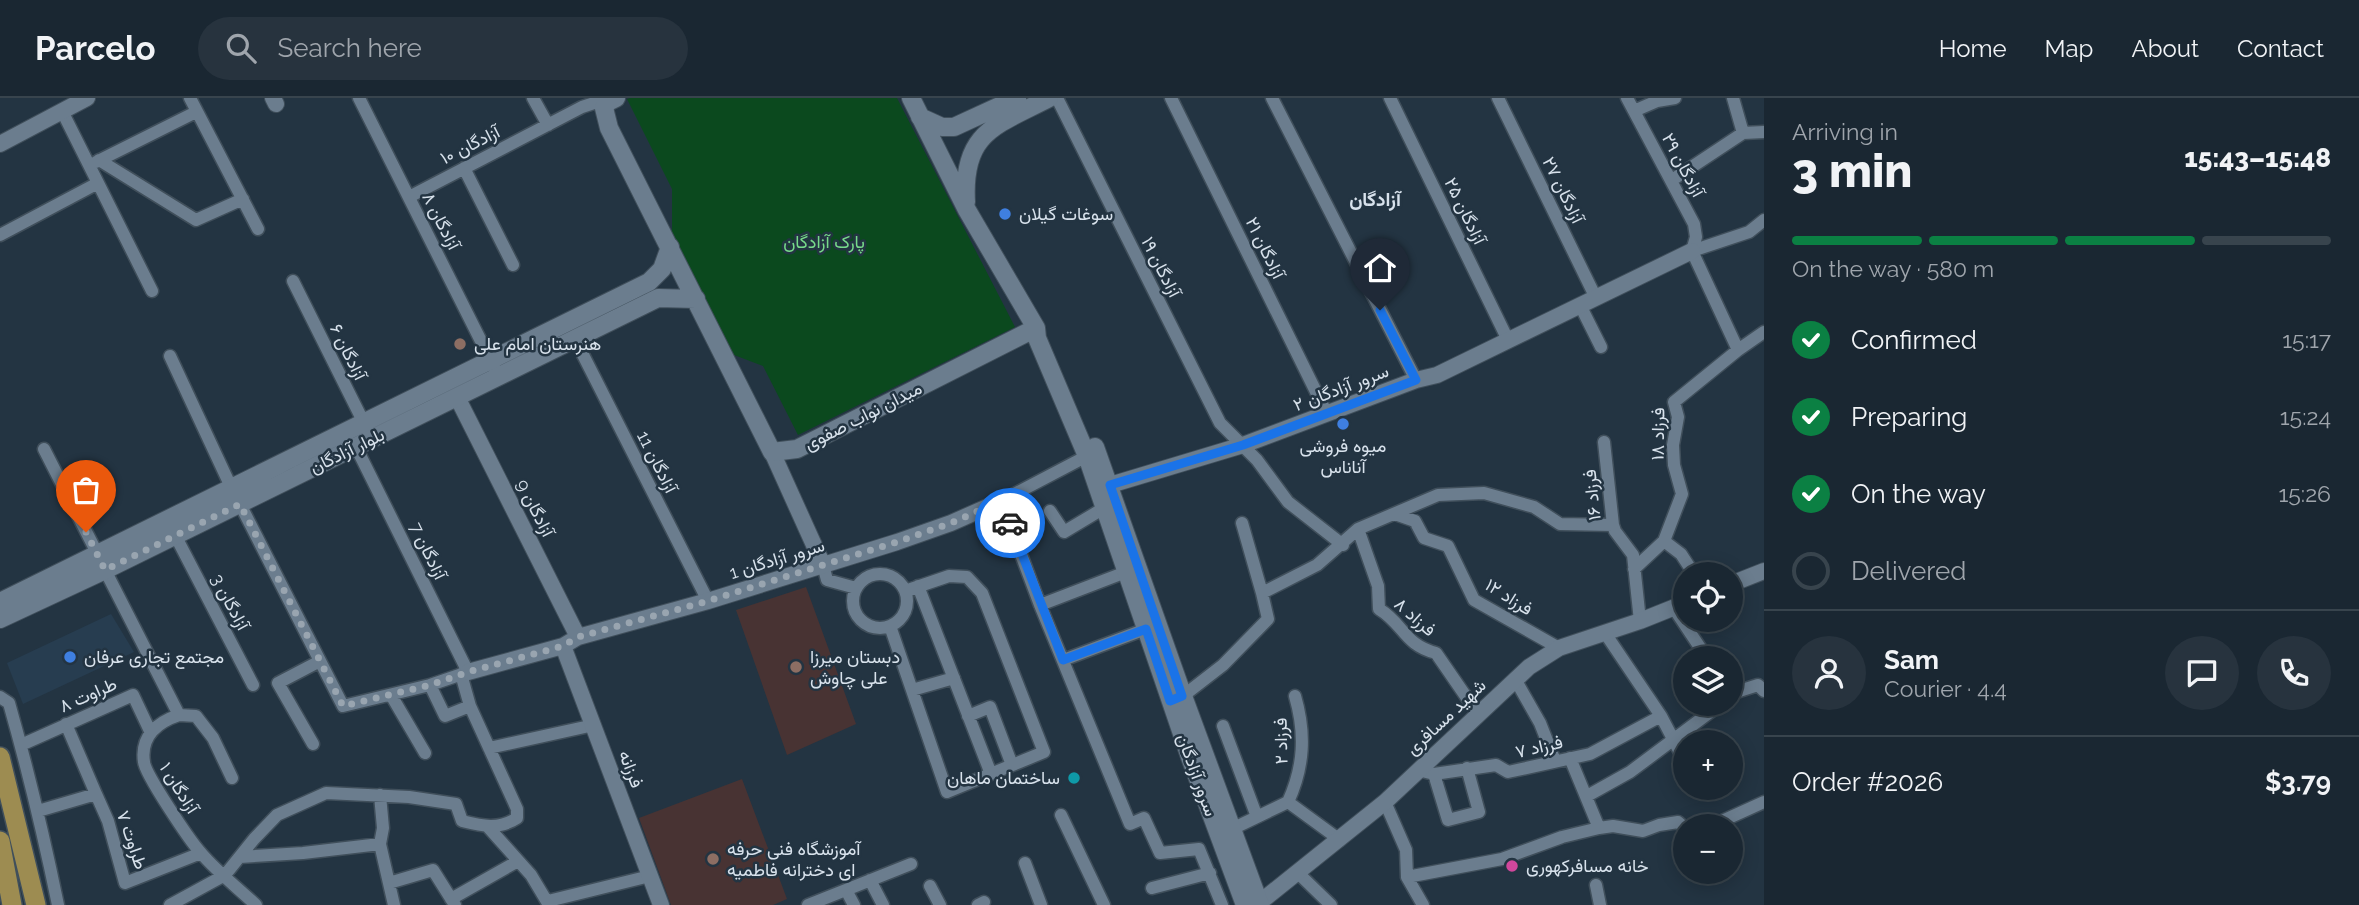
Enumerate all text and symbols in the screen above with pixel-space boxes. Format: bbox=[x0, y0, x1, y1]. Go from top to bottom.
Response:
search box bbox=[198, 17, 688, 80]
text: Parcelo bbox=[35, 29, 156, 68]
icon: search bbox=[222, 29, 260, 67]
text: Search here bbox=[278, 33, 422, 63]
text: Home bbox=[1939, 34, 2007, 63]
text: Map bbox=[2045, 34, 2093, 63]
text: About bbox=[2131, 34, 2199, 63]
text: Contact bbox=[2237, 34, 2324, 63]
text: Arriving in bbox=[1792, 118, 1898, 145]
street label: آزادگان ۱۰ bbox=[437, 120, 505, 169]
street label: آزادگان ۲۹ bbox=[1657, 129, 1710, 202]
text: 15:43–15:48 bbox=[2184, 143, 2331, 173]
text: 3 min bbox=[1792, 144, 1912, 198]
street label: آزادگان ۲۷ bbox=[1538, 153, 1589, 228]
street label: آزادگان ۲۵ bbox=[1440, 174, 1491, 249]
street label: آزادگان ۸ bbox=[417, 188, 466, 255]
district label: آزادگان bbox=[1349, 188, 1402, 212]
place label: سوغات گیلان bbox=[1019, 203, 1113, 225]
marker: سوغات گیلان bbox=[997, 206, 1013, 222]
street label: آزادگان ۲۱ bbox=[1241, 214, 1290, 284]
park label: پارک آزادگان bbox=[783, 231, 865, 254]
street label: آزادگان ۱۹ bbox=[1136, 233, 1186, 303]
pin bbox=[1350, 238, 1410, 310]
icon: home bbox=[1361, 249, 1399, 287]
text: On the way · 580 m bbox=[1792, 255, 1994, 282]
street label: آزادگان ۶ bbox=[325, 320, 372, 385]
icon: check bbox=[1792, 321, 1830, 359]
text: Confirmed bbox=[1851, 325, 1977, 355]
text: 15:17 bbox=[2282, 326, 2331, 353]
place label: هنرستان امام علی bbox=[474, 333, 601, 356]
marker: هنرستان امام علی bbox=[452, 336, 468, 352]
street label: سرور آزادگان ۲ bbox=[1290, 360, 1392, 416]
street label: میدان نواب صفوی bbox=[801, 377, 925, 455]
icon: check bbox=[1792, 398, 1830, 436]
text: Preparing bbox=[1851, 402, 1967, 432]
text: 15:24 bbox=[2280, 403, 2331, 430]
street label: فرزاد ۱۸ bbox=[1647, 407, 1669, 461]
marker: میوه فروشی آناناس bbox=[1335, 416, 1351, 432]
street label: بلوار آزادگان bbox=[306, 423, 388, 479]
street label: آزادگان 11 bbox=[632, 427, 683, 498]
place label: میوه فروشی آناناس bbox=[1300, 435, 1386, 478]
pin bbox=[56, 460, 116, 532]
street label: فرزاد ۱۶ bbox=[1578, 468, 1606, 522]
icon: bag bbox=[67, 471, 105, 509]
icon: check bbox=[1792, 475, 1830, 513]
street label: آزادگان 9 bbox=[511, 476, 560, 542]
text: On the way bbox=[1851, 479, 1986, 509]
text: 15:26 bbox=[2278, 480, 2331, 507]
courier bbox=[975, 488, 1045, 558]
icon: car bbox=[991, 504, 1029, 542]
street label: آزادگان 7 bbox=[405, 519, 452, 585]
street label: سرور آزادگان 1 bbox=[727, 534, 827, 584]
text: Delivered bbox=[1851, 556, 1966, 586]
map controls bbox=[1673, 562, 1743, 884]
button: locate bbox=[1673, 562, 1743, 632]
street label: آزادگان 3 bbox=[206, 570, 255, 636]
street label: فرزاد ۱۲ bbox=[1481, 574, 1537, 620]
street label: فرزاد ۸ bbox=[1390, 593, 1440, 641]
button: person bbox=[1792, 636, 1866, 710]
button: chat bbox=[2165, 636, 2239, 710]
button: phone bbox=[2257, 636, 2331, 710]
text: Sam bbox=[1884, 645, 1939, 675]
place label: مجتمع تجاری عرفان bbox=[84, 646, 224, 669]
place label: دبستان میرزا علی چاوش bbox=[810, 646, 900, 690]
button: layers bbox=[1673, 646, 1743, 716]
marker: مجتمع تجاری عرفان bbox=[62, 649, 78, 665]
marker: دبستان میرزا علی چاوش bbox=[788, 659, 804, 675]
street label: طراوت ۸ bbox=[56, 673, 120, 717]
street label: شهید مسافری bbox=[1401, 674, 1491, 760]
text: Courier · 4.4 bbox=[1884, 675, 2007, 702]
street label: فرزاد ۲ bbox=[1270, 717, 1292, 765]
button: + bbox=[1673, 730, 1743, 800]
street label: سرور آزادگان bbox=[1172, 731, 1222, 819]
street label: فرزاد ۷ bbox=[1513, 731, 1565, 763]
street label: فرزانه bbox=[614, 747, 648, 791]
street label: آزادگان ۱ bbox=[155, 758, 204, 819]
place label: ساختمان ماهان bbox=[947, 767, 1060, 788]
text: Order #2026 bbox=[1792, 767, 1943, 797]
text: $3.79 bbox=[2265, 767, 2331, 797]
marker: ساختمان ماهان bbox=[1066, 770, 1082, 786]
street label: طراوت ۷ bbox=[112, 808, 152, 872]
button: − bbox=[1673, 814, 1743, 884]
place label: آموزشگاه فنی حرفه ای دخترانه فاطمیه bbox=[727, 838, 862, 881]
marker: آموزشگاه فنی حرفه ای دخترانه فاطمیه bbox=[705, 851, 721, 867]
place label: خانه مسافرکهوری bbox=[1526, 855, 1649, 877]
marker: خانه مسافرکهوری bbox=[1504, 858, 1520, 874]

